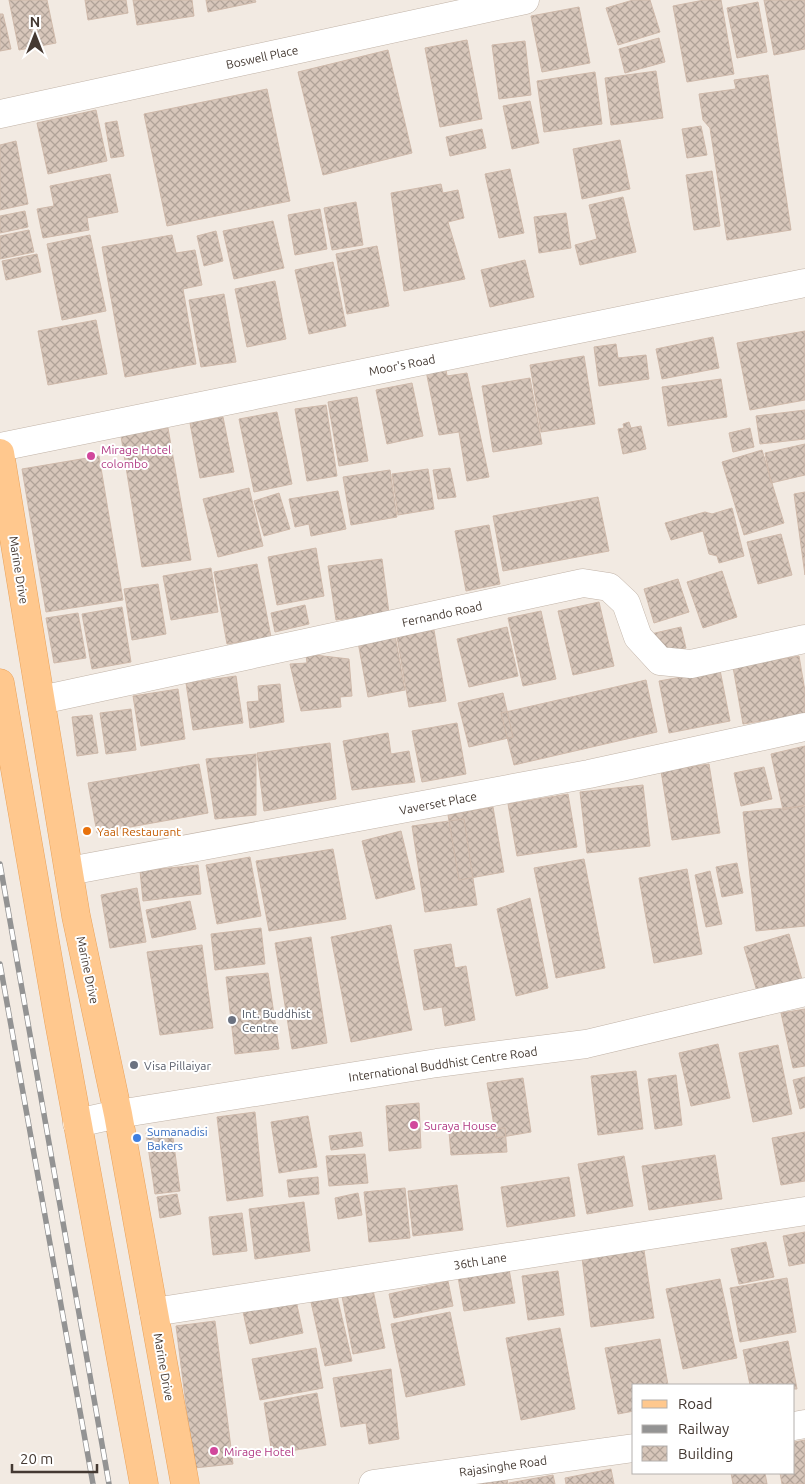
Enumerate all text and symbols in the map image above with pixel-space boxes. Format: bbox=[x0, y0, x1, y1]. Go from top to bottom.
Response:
north arrow bbox=[10, 10, 60, 60]
text: N bbox=[30, 14, 40, 30]
street label: Boswell Place bbox=[225, 43, 299, 71]
street label: Moor's Road bbox=[368, 352, 436, 378]
place label: Mirage Hotel colombo bbox=[101, 443, 171, 470]
marker: Mirage Hotel colombo bbox=[85, 450, 97, 462]
street label: Marine Drive bbox=[7, 535, 31, 605]
street label: Fernando Road bbox=[401, 599, 483, 629]
street label: Vaverset Place bbox=[398, 789, 478, 817]
marker: Yaal Restaurant bbox=[81, 825, 93, 837]
place label: Yaal Restaurant bbox=[97, 825, 181, 838]
street label: Marine Drive bbox=[75, 935, 101, 1005]
place label: Int. Buddhist Centre bbox=[242, 1007, 311, 1034]
marker: Int. Buddhist Centre bbox=[226, 1014, 238, 1026]
street label: International Buddhist Centre Road bbox=[348, 1044, 538, 1084]
marker: Visa Pillaiyar bbox=[128, 1059, 140, 1071]
place label: Visa Pillaiyar bbox=[144, 1059, 211, 1072]
marker: Suraya House bbox=[408, 1119, 420, 1131]
place label: Suraya House bbox=[424, 1119, 497, 1132]
place label: Sumanadisi Bakers bbox=[147, 1125, 208, 1152]
marker: Sumanadisi Bakers bbox=[131, 1132, 143, 1144]
street label: 36th Lane bbox=[453, 1250, 507, 1272]
street label: Marine Drive bbox=[152, 1332, 176, 1402]
legend bbox=[632, 1384, 795, 1474]
text: Road bbox=[678, 1395, 713, 1412]
text: Railway bbox=[678, 1420, 729, 1437]
scale bar bbox=[12, 1442, 98, 1474]
marker: Mirage Hotel bbox=[208, 1445, 220, 1457]
place label: Mirage Hotel bbox=[224, 1445, 294, 1458]
text: Building bbox=[678, 1445, 733, 1462]
text: 20 m bbox=[20, 1450, 53, 1467]
street label: Rajasinghe Road bbox=[458, 1453, 548, 1479]

